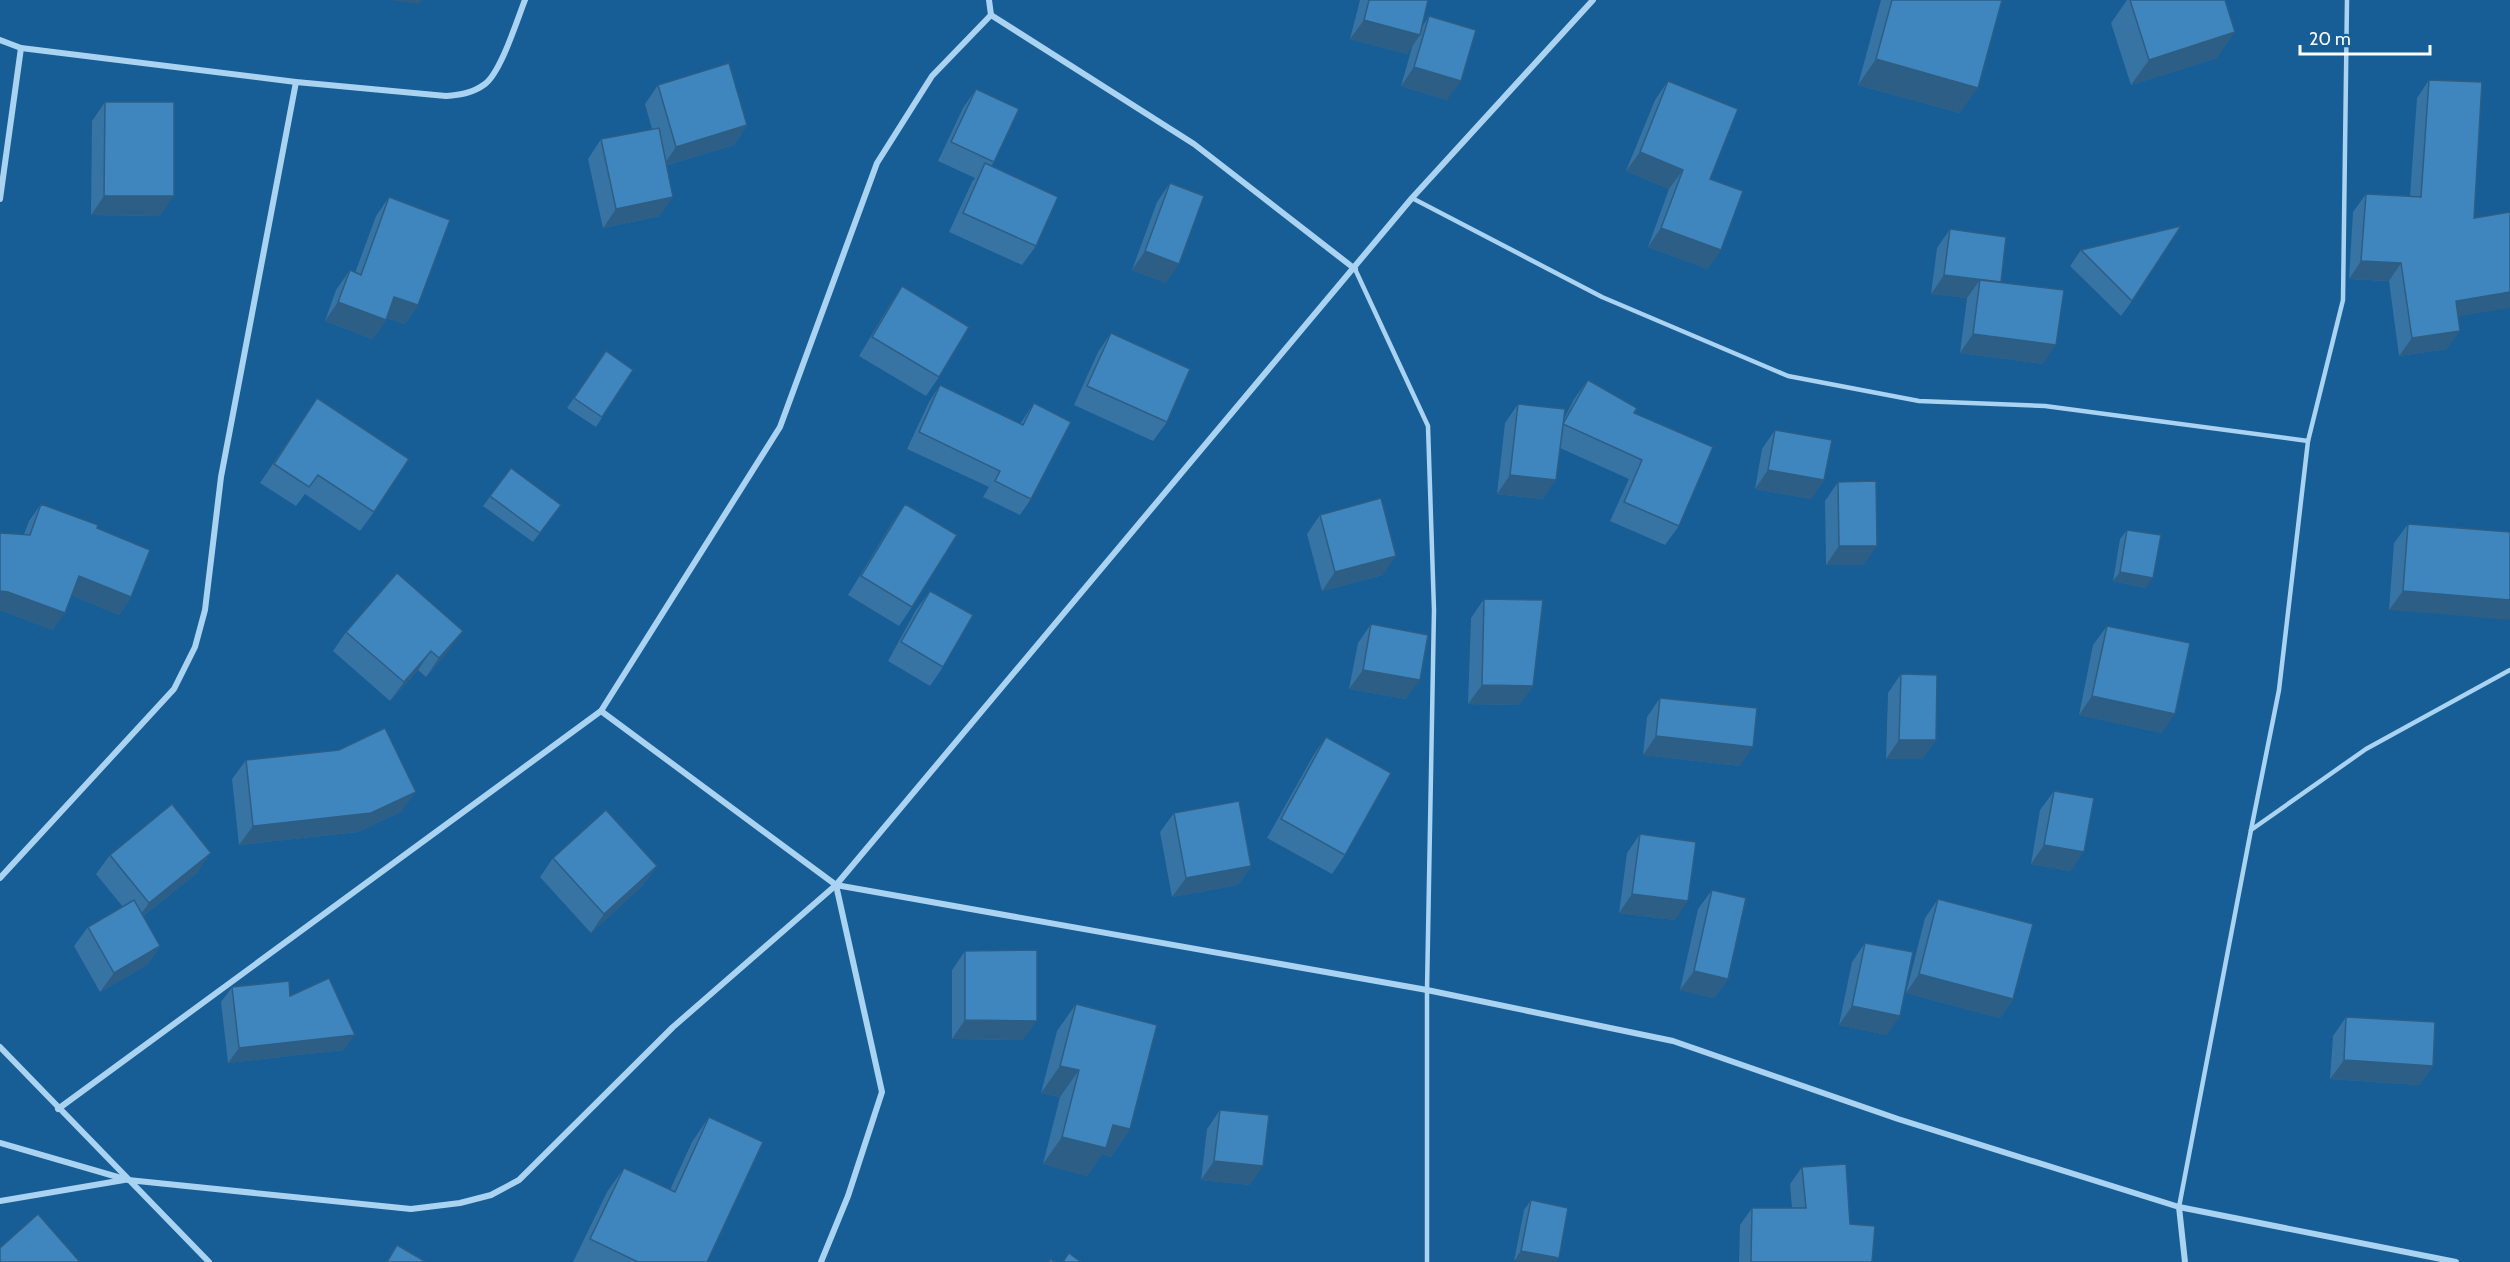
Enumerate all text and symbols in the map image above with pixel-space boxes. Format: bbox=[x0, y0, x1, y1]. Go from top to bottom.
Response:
scale bar bbox=[2300, 18, 2430, 56]
text: 20 m bbox=[2309, 28, 2351, 50]

